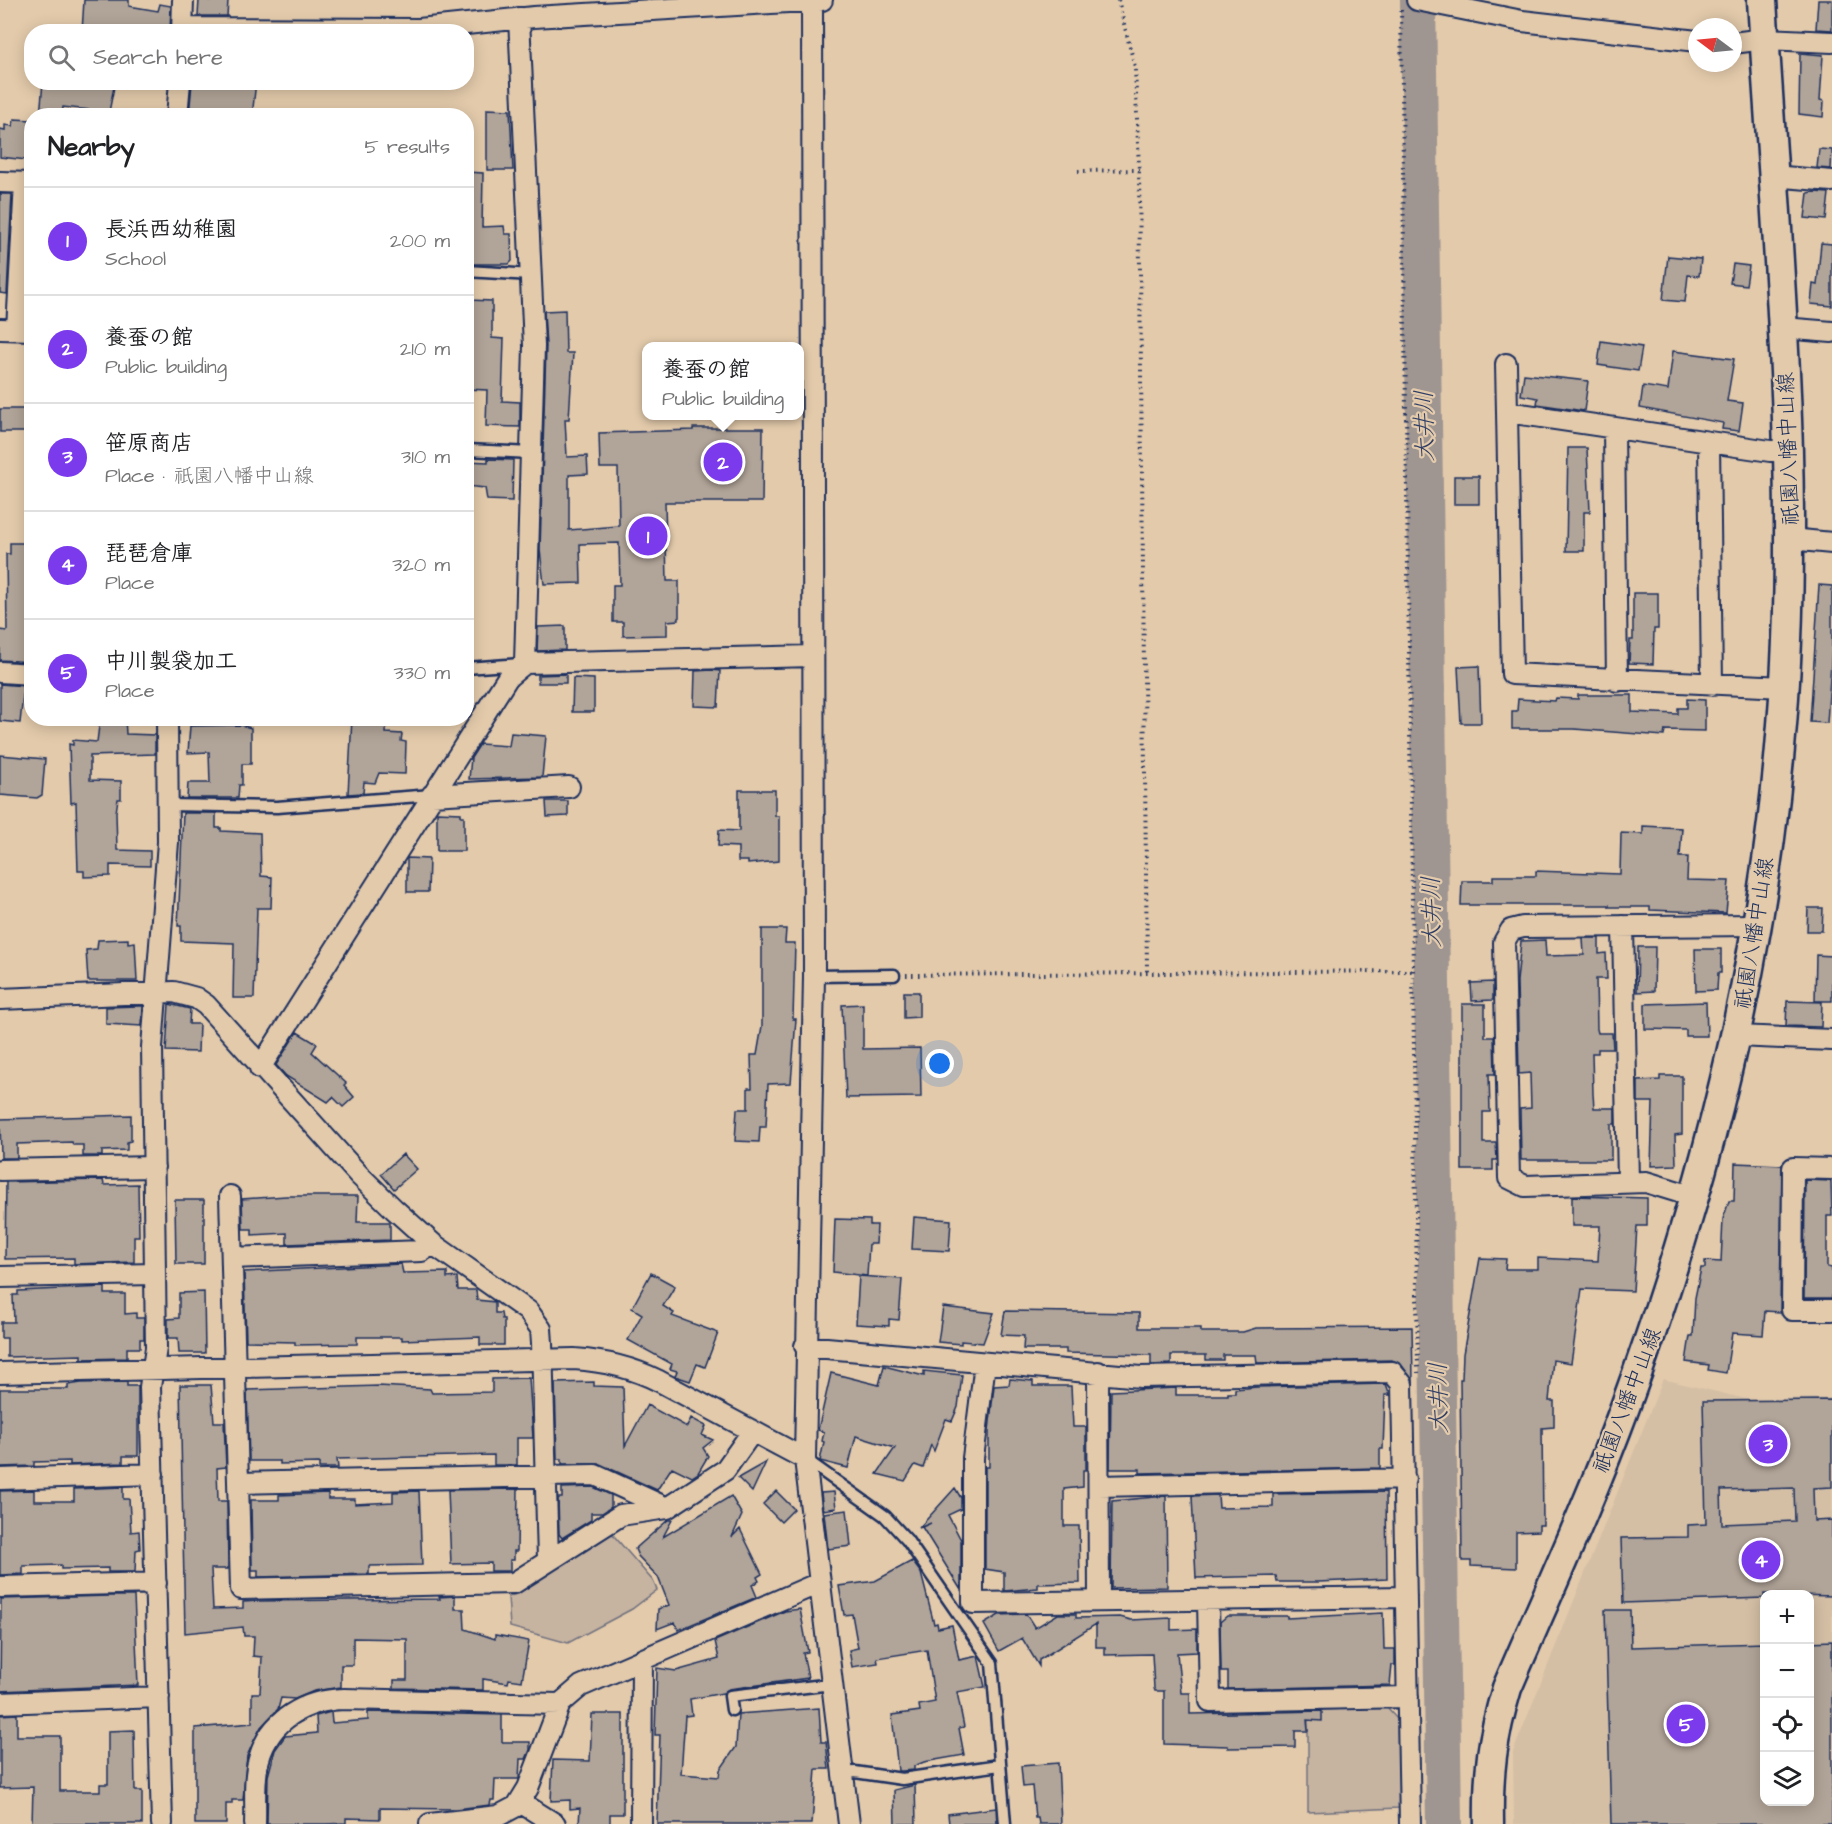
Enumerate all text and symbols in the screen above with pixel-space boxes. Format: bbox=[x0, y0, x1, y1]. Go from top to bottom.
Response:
north arrow bbox=[1688, 18, 1742, 72]
search box bbox=[24, 24, 474, 90]
icon: search bbox=[45, 41, 78, 74]
text: Search here bbox=[93, 42, 223, 73]
text: Nearby bbox=[48, 129, 135, 165]
text: 5 results bbox=[365, 133, 450, 161]
text: 長浜西幼稚園 bbox=[105, 214, 237, 245]
text: 1 bbox=[66, 227, 69, 255]
text: 200 m bbox=[390, 227, 450, 255]
text: School bbox=[105, 245, 166, 273]
text: 養蚕の館 bbox=[105, 322, 193, 353]
text: 2 bbox=[62, 335, 73, 363]
text: 210 m bbox=[400, 335, 450, 363]
popup bbox=[642, 342, 804, 420]
text: Public building bbox=[105, 353, 227, 381]
text: 養蚕の館 bbox=[662, 354, 750, 385]
street label: 祇園八幡中山線 bbox=[1770, 371, 1807, 526]
text: Public building bbox=[662, 385, 784, 413]
water label: 大井川 bbox=[1407, 390, 1443, 462]
text: 笹原商店 bbox=[105, 428, 193, 459]
pin: 2 bbox=[704, 440, 742, 484]
text: 3 bbox=[62, 443, 73, 471]
text: 310 m bbox=[401, 443, 450, 471]
text: Place · 祇園八幡中山線 bbox=[105, 462, 313, 490]
pin: 1 bbox=[628, 514, 668, 558]
text: 琵琶倉庫 bbox=[105, 538, 193, 569]
text: 4 bbox=[61, 551, 74, 579]
text: 320 m bbox=[392, 551, 450, 579]
text: Place bbox=[105, 569, 155, 597]
text: 中川製袋加工 bbox=[105, 646, 237, 677]
text: 5 bbox=[60, 659, 75, 687]
text: 330 m bbox=[393, 659, 450, 687]
text: Place bbox=[105, 677, 155, 705]
street label: 祇園八幡中山線 bbox=[1727, 855, 1782, 1012]
water label: 大井川 bbox=[1414, 876, 1450, 948]
your location bbox=[925, 1049, 954, 1078]
street label: 祇園八幡中山線 bbox=[1585, 1323, 1669, 1478]
water label: 大井川 bbox=[1421, 1362, 1457, 1434]
pin: 3 bbox=[1748, 1422, 1788, 1466]
pin: 4 bbox=[1742, 1538, 1780, 1582]
map controls bbox=[1760, 1590, 1814, 1806]
button: + bbox=[1760, 1590, 1814, 1644]
button: − bbox=[1760, 1644, 1814, 1698]
button: locate bbox=[1760, 1698, 1814, 1752]
pin: 5 bbox=[1666, 1702, 1706, 1746]
button: layers bbox=[1760, 1752, 1814, 1806]

